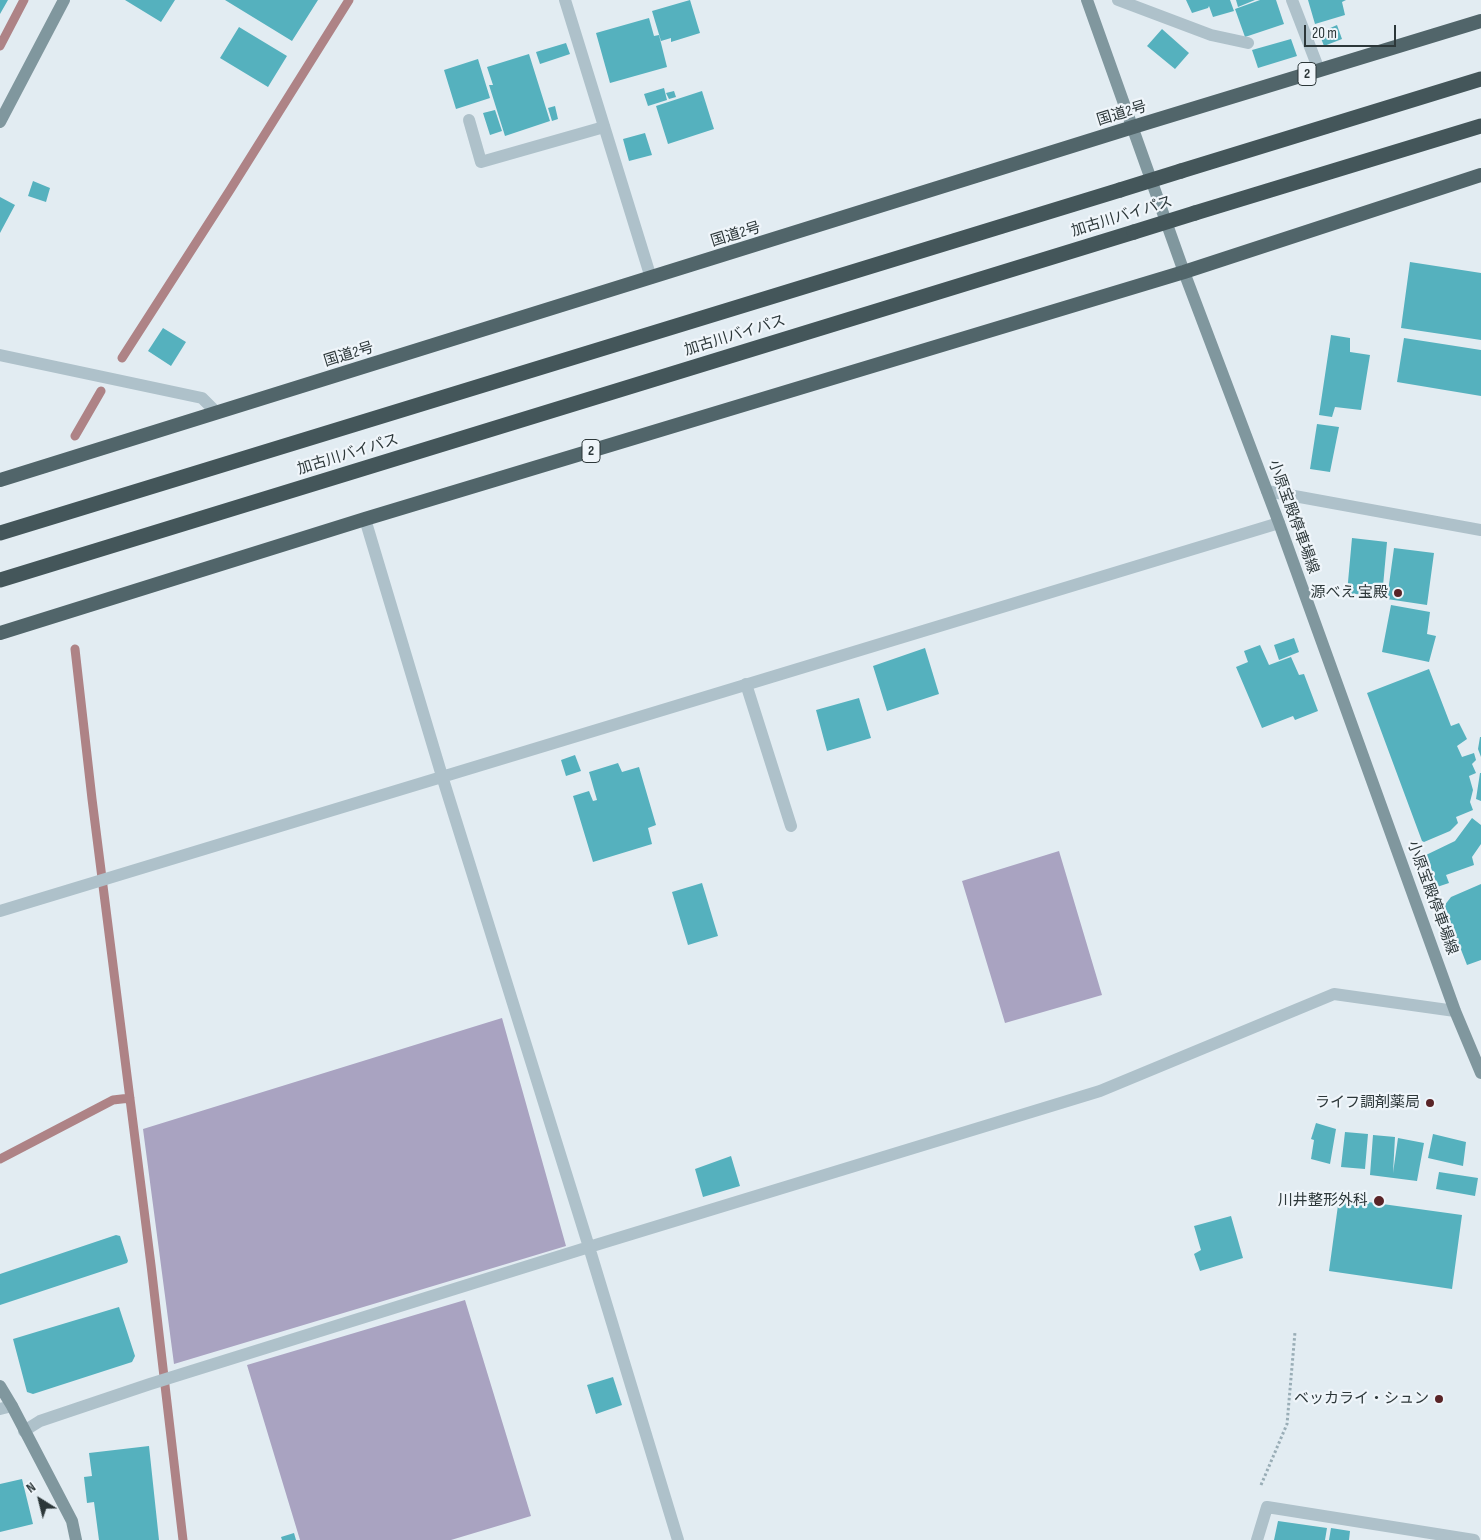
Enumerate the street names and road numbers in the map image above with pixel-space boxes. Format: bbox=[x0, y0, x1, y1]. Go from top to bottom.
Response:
road number: 2 bbox=[1298, 62, 1316, 86]
street label: 国道2号 bbox=[1095, 98, 1149, 130]
street label: 加古川バイパス bbox=[1069, 193, 1175, 241]
street label: 国道2号 bbox=[709, 219, 763, 251]
street label: 加古川バイパス bbox=[682, 312, 788, 360]
street label: 国道2号 bbox=[322, 339, 376, 371]
street label: 加古川バイパス bbox=[295, 431, 401, 479]
road number: 2 bbox=[582, 440, 600, 462]
street label: 小原宝殿停車場線 bbox=[1264, 458, 1322, 576]
street label: 小原宝殿停車場線 bbox=[1403, 839, 1461, 957]

